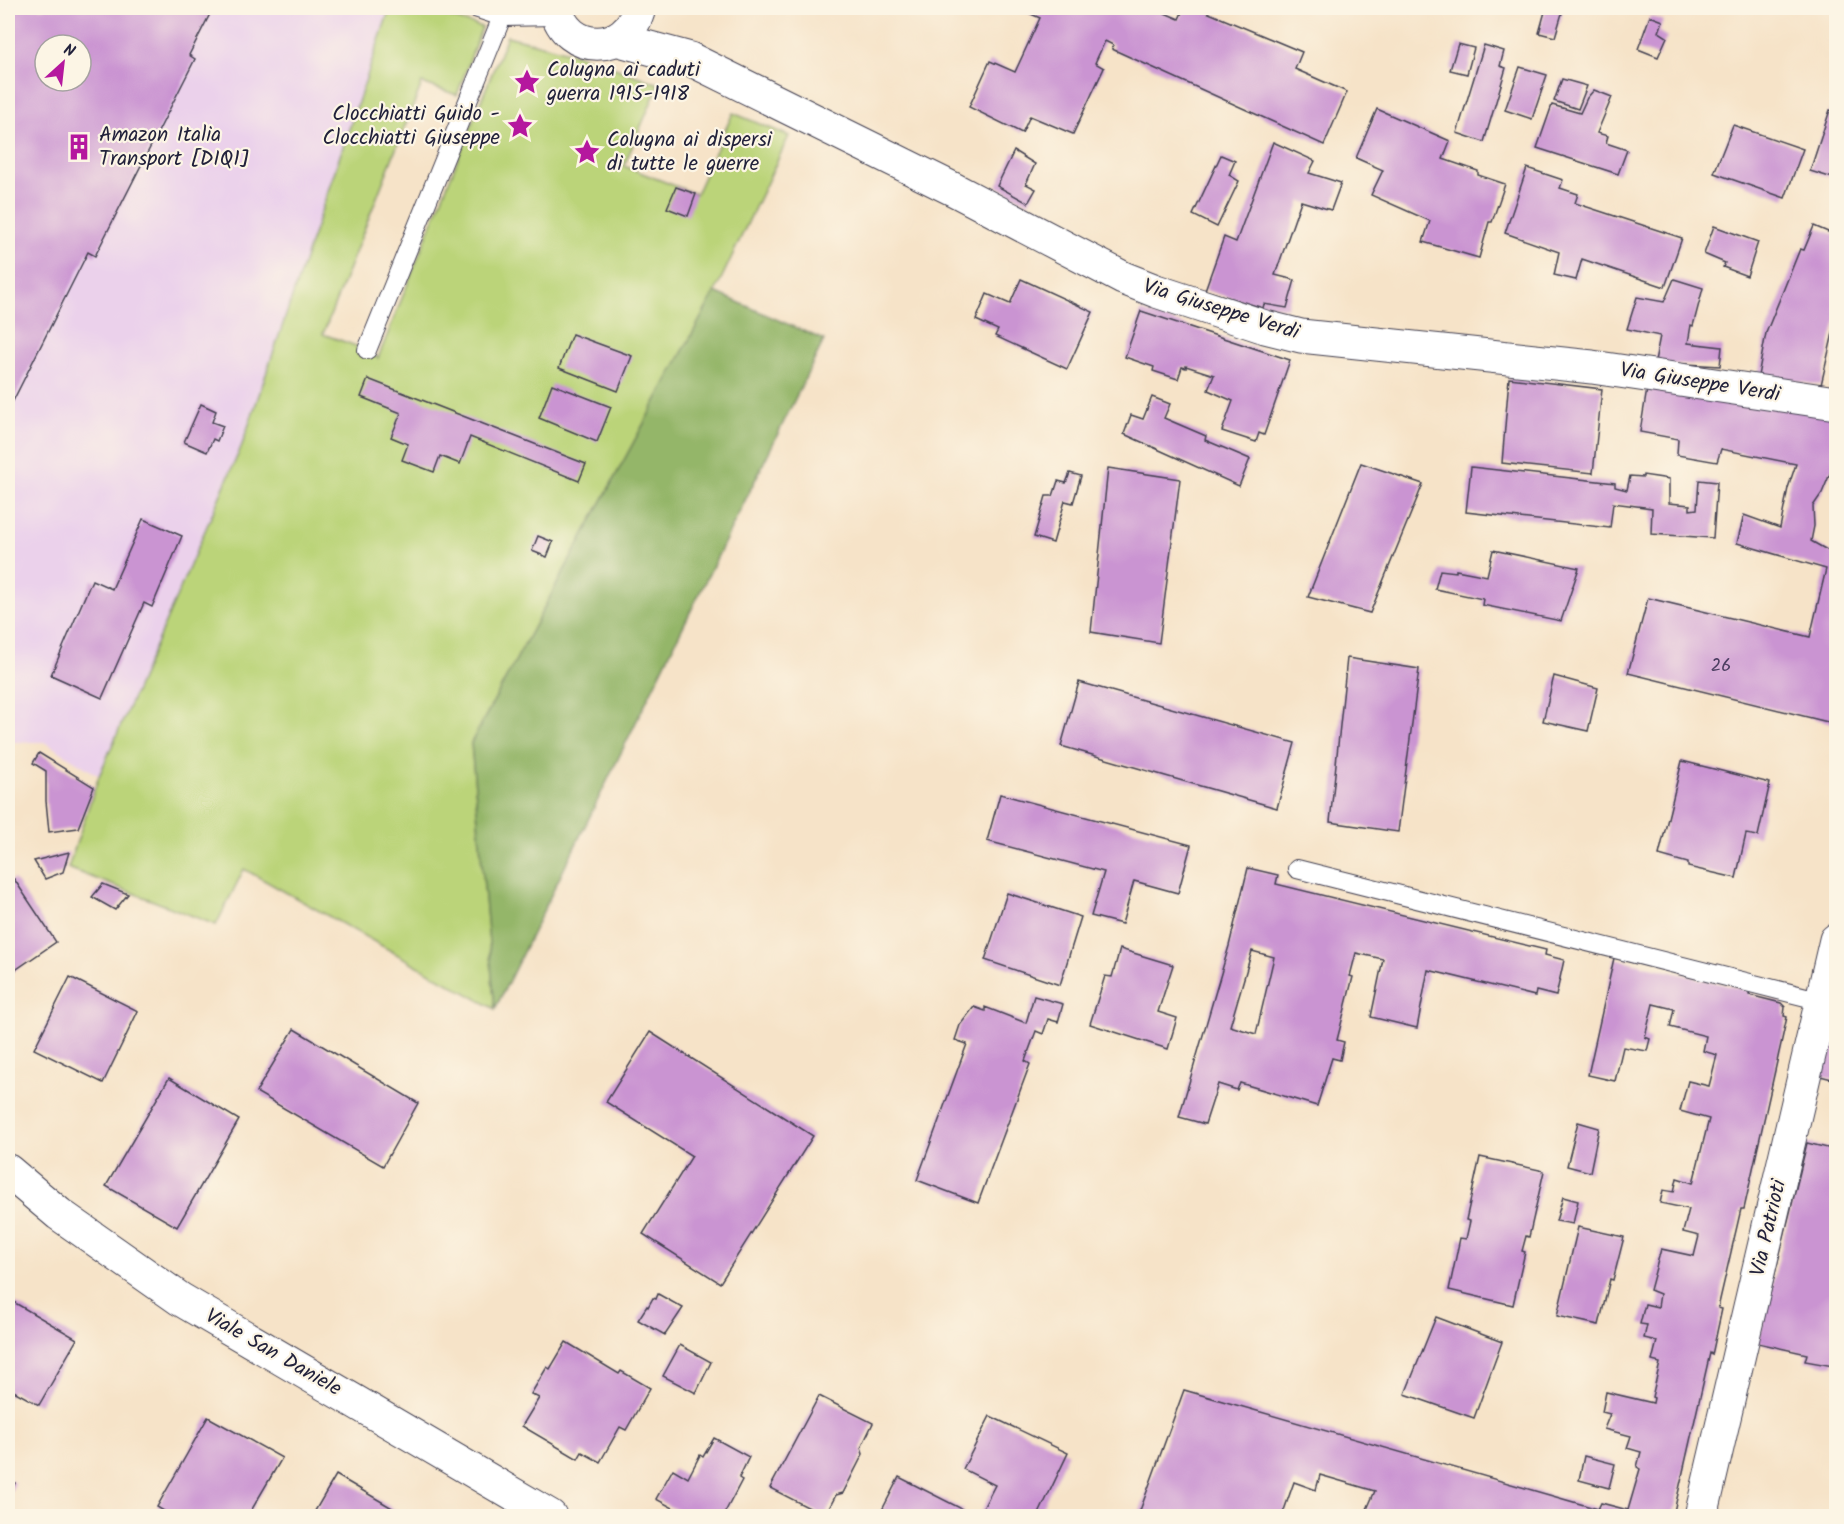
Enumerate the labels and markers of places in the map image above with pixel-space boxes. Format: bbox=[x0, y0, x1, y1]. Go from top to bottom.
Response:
place label: Colugna ai caduti guerra 1915-1918 bbox=[546, 54, 701, 111]
place icon: Colugna ai caduti guerra 1915-1918 bbox=[512, 67, 542, 97]
place label: Clocchiatti Guido - Clocchiatti Giuseppe bbox=[322, 98, 501, 155]
place icon: Clocchiatti Guido - Clocchiatti Giuseppe bbox=[505, 111, 535, 141]
place label: Amazon Italia Transport [DIQ1] bbox=[99, 119, 249, 176]
place label: Colugna ai dispersi di tutte le guerre bbox=[607, 124, 773, 181]
building icon: Amazon Italia Transport [DIQ1] bbox=[64, 132, 94, 162]
place icon: Colugna ai dispersi di tutte le guerre bbox=[572, 137, 602, 167]

